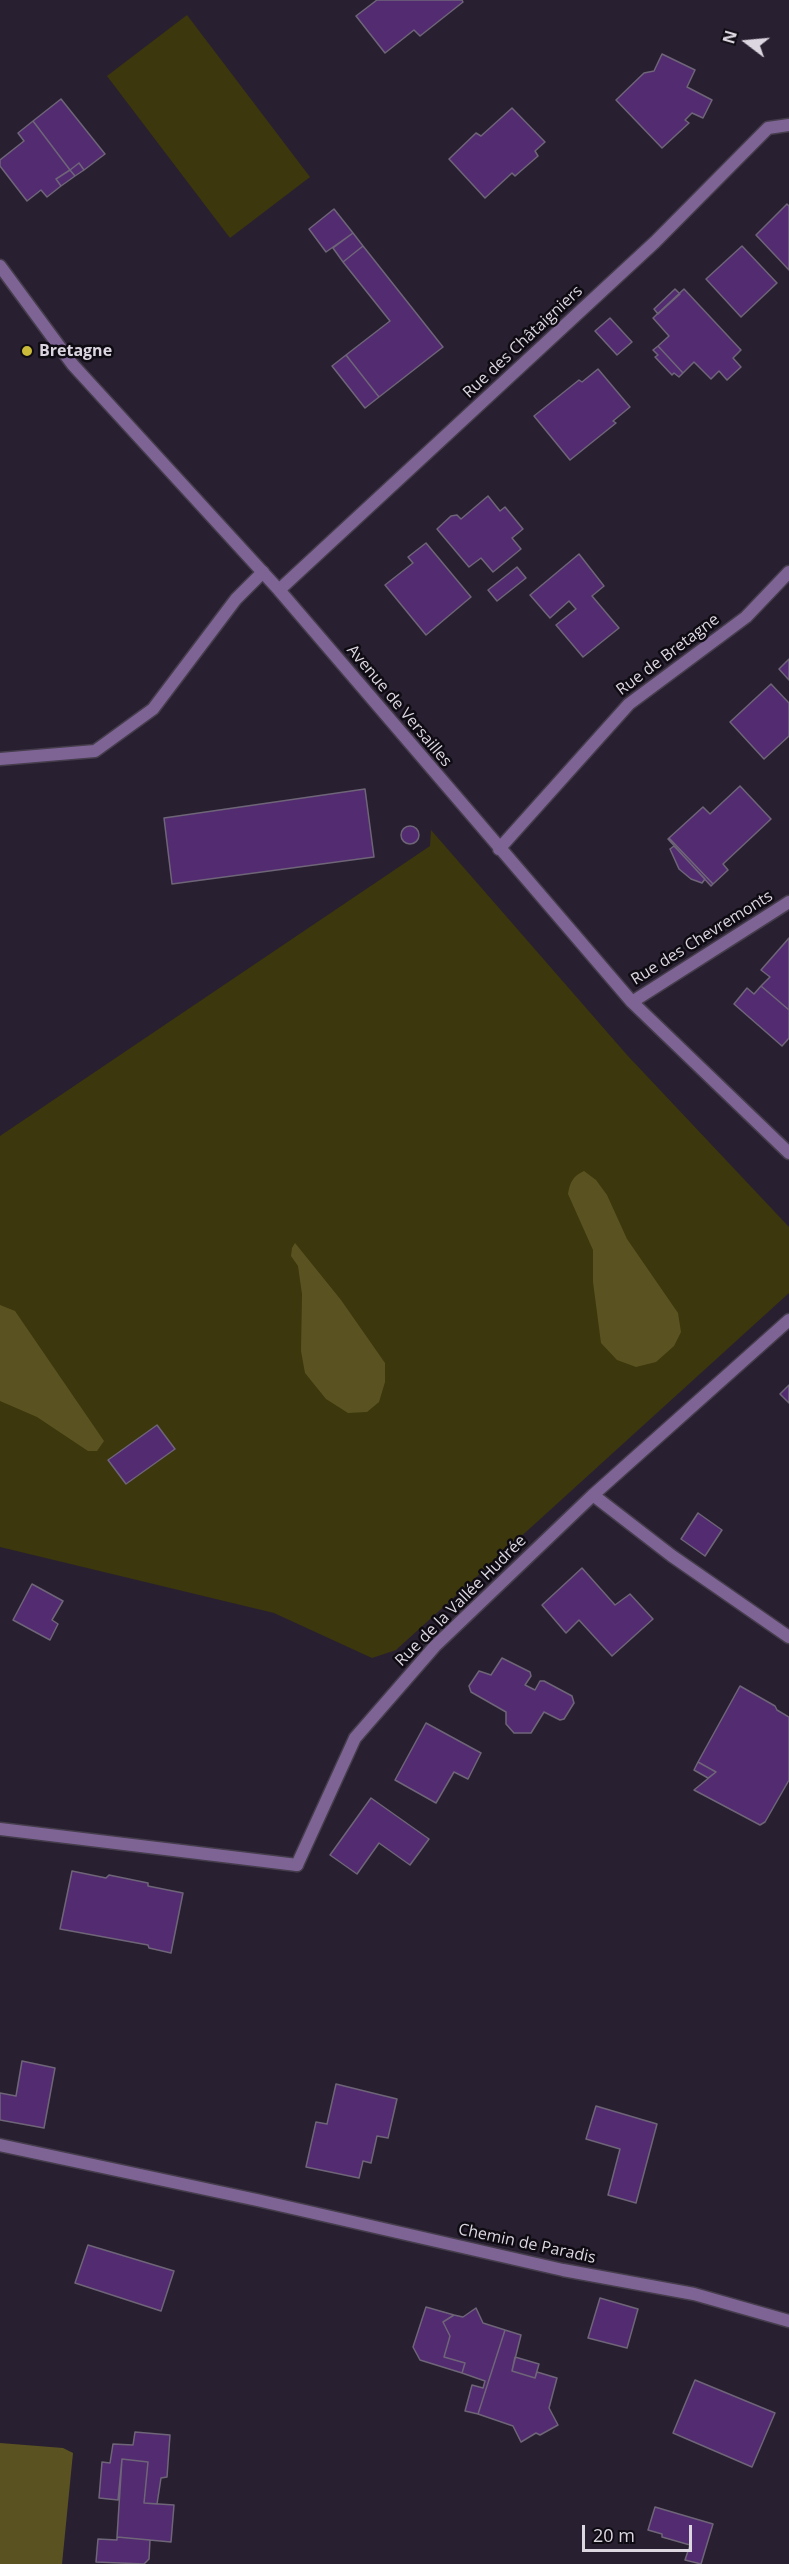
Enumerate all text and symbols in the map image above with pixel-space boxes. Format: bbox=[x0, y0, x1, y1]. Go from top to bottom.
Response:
north arrow bbox=[717, 12, 777, 72]
text: N bbox=[717, 28, 742, 46]
street label: Rue des Châtaigniers bbox=[459, 282, 587, 402]
place label: Bretagne bbox=[39, 341, 112, 361]
marker: Bretagne bbox=[20, 344, 34, 358]
street label: Rue de Bretagne bbox=[613, 610, 723, 700]
street label: Avenue de Versailles bbox=[342, 641, 456, 771]
street label: Rue des Chevremonts bbox=[628, 887, 776, 989]
street label: Rue de la Vallée Hudrée bbox=[391, 1531, 531, 1671]
street label: Chemin de Paradis bbox=[457, 2220, 597, 2268]
scale bar bbox=[585, 2513, 694, 2551]
text: 20 m bbox=[593, 2523, 635, 2547]

